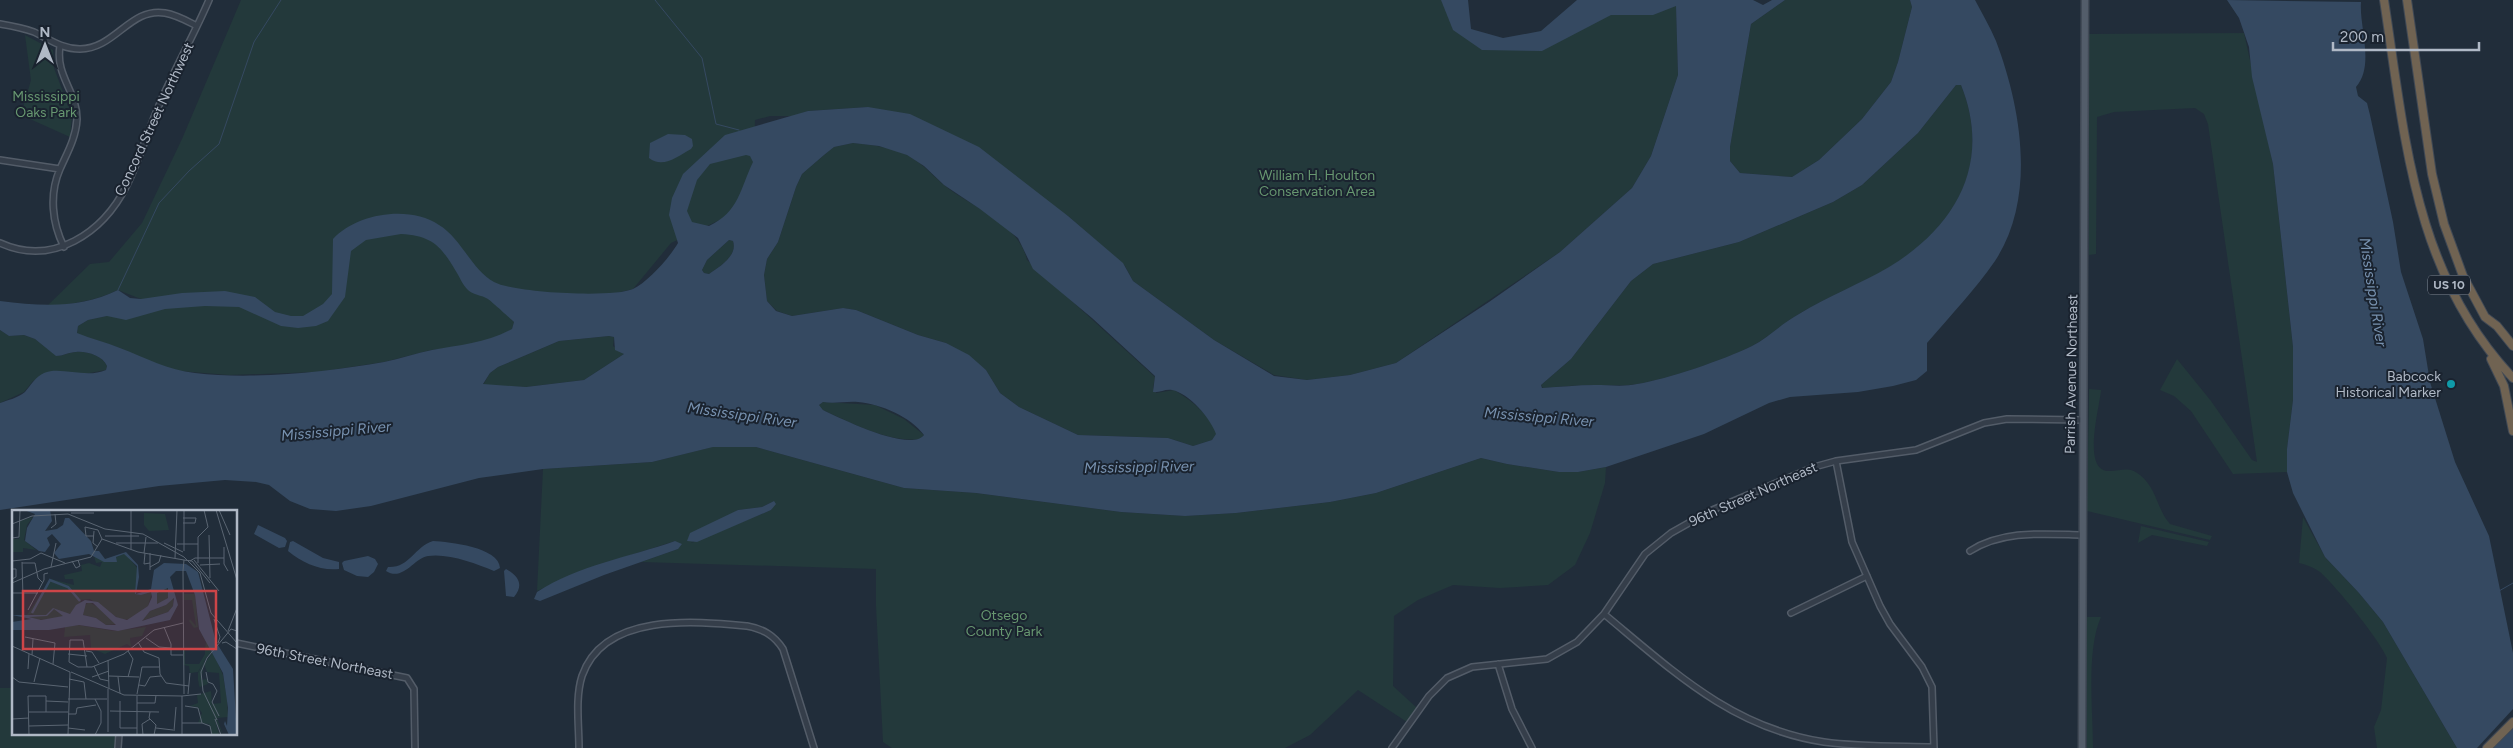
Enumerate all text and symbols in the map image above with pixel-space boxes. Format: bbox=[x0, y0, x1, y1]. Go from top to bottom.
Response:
north arrow bbox=[20, 20, 70, 70]
scale bar bbox=[2333, 20, 2479, 52]
text: N bbox=[40, 24, 50, 41]
text: 200 m bbox=[2340, 28, 2384, 46]
street label: Concord Street Northwest bbox=[111, 40, 198, 199]
park label: Mississippi Oaks Park bbox=[12, 88, 80, 121]
park label: William H. Houlton Conservation Area bbox=[1259, 167, 1375, 200]
water label: Mississippi River bbox=[2355, 236, 2391, 349]
road number: US 10 bbox=[2428, 276, 2470, 294]
street label: Parrish Avenue Northeast bbox=[2062, 294, 2081, 454]
place label: Babcock Historical Marker bbox=[2335, 368, 2441, 401]
marker: Babcock Historical Marker bbox=[2445, 378, 2457, 390]
water label: Mississippi River bbox=[686, 398, 799, 432]
water label: Mississippi River bbox=[1483, 403, 1596, 431]
water label: Mississippi River bbox=[280, 417, 393, 445]
water label: Mississippi River bbox=[1084, 457, 1195, 477]
street label: 96th Street Northeast bbox=[1686, 459, 1820, 530]
inset map bbox=[12, 510, 238, 736]
park label: Otsego County Park bbox=[966, 607, 1042, 640]
street label: 96th Street Northeast bbox=[255, 640, 394, 683]

